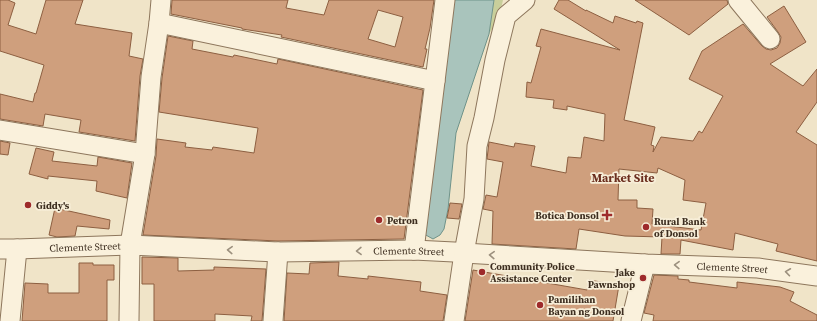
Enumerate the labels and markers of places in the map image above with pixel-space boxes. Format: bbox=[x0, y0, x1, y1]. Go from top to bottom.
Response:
place label: Giddy's bbox=[36, 199, 70, 212]
marker: Giddy's bbox=[23, 200, 33, 210]
place label: Botica Donsol bbox=[535, 209, 599, 222]
marker: Botica Donsol bbox=[602, 210, 612, 220]
place label: Petron bbox=[387, 214, 418, 227]
marker: Petron bbox=[374, 215, 384, 225]
place label: Rural Bank of Donsol bbox=[654, 215, 706, 240]
marker: Rural Bank of Donsol bbox=[641, 222, 651, 232]
place label: Community Police Assistance Center bbox=[490, 260, 575, 285]
place label: Jake Pawnshop bbox=[588, 266, 635, 291]
marker: Community Police Assistance Center bbox=[477, 267, 487, 277]
marker: Jake Pawnshop bbox=[638, 273, 648, 283]
place label: Pamilihan Bayan ng Donsol bbox=[548, 293, 624, 318]
marker: Pamilihan Bayan ng Donsol bbox=[535, 300, 545, 310]

